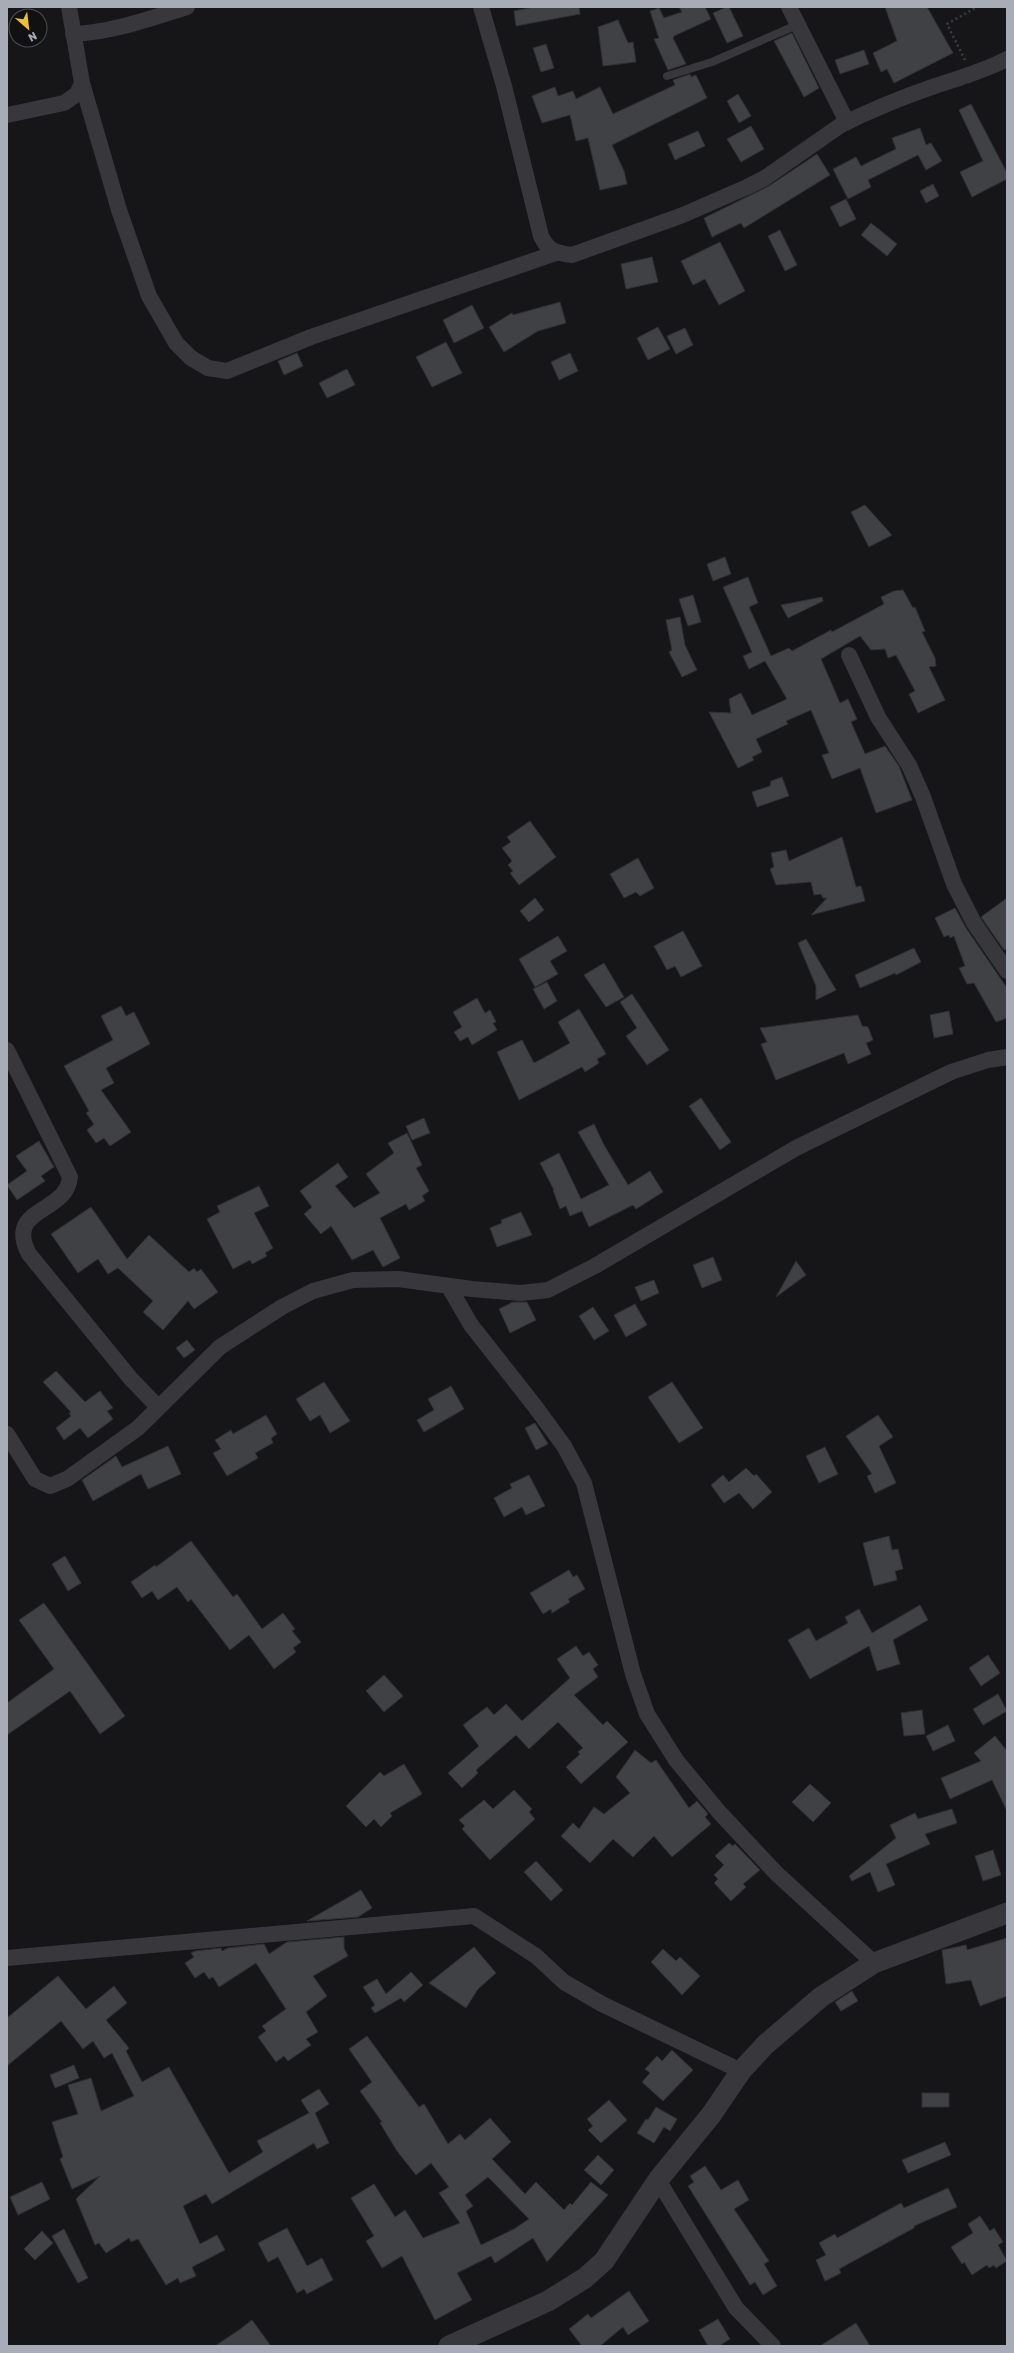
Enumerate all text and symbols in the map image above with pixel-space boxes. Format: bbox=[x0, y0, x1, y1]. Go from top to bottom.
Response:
north arrow bbox=[8, 8, 48, 48]
text: N bbox=[26, 29, 39, 44]

